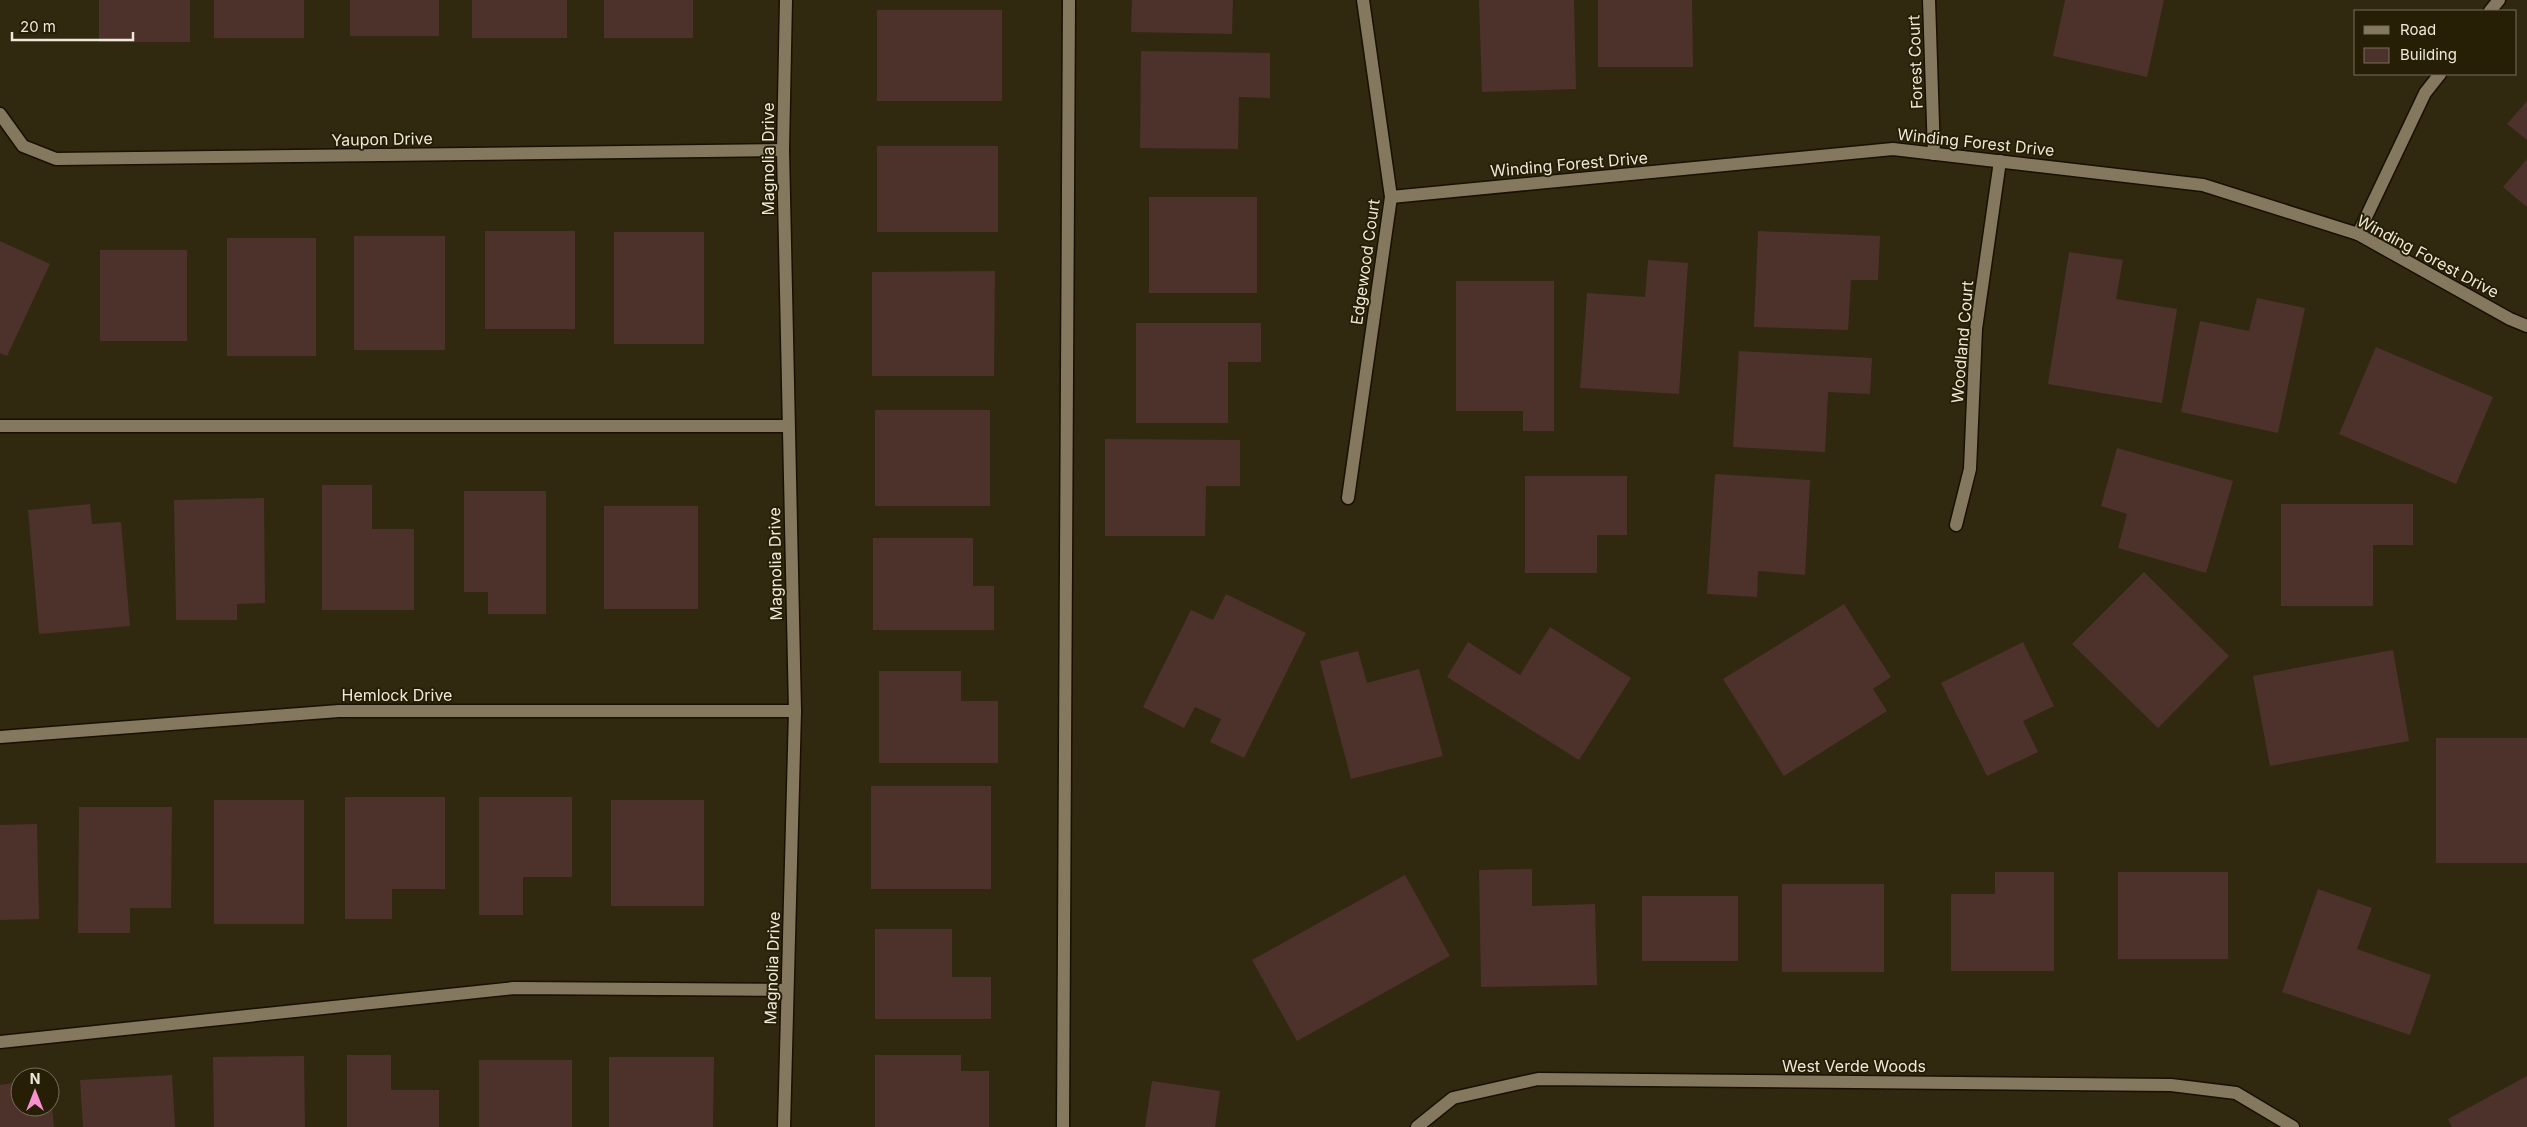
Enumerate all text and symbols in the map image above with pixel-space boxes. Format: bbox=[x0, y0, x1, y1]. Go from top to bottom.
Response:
scale bar bbox=[12, 10, 134, 42]
legend bbox=[2354, 10, 2517, 75]
street label: Forest Court bbox=[1903, 15, 1927, 109]
text: 20 m bbox=[20, 17, 56, 36]
text: Road bbox=[2400, 20, 2436, 39]
text: Building bbox=[2400, 45, 2457, 64]
street label: Magnolia Drive bbox=[758, 102, 778, 216]
street label: Winding Forest Drive bbox=[1896, 124, 2056, 160]
street label: Yaupon Drive bbox=[331, 128, 433, 150]
street label: Winding Forest Drive bbox=[1489, 147, 1649, 181]
street label: Edgewood Court bbox=[1346, 198, 1384, 326]
street label: Winding Forest Drive bbox=[2354, 210, 2502, 302]
street label: Woodland Court bbox=[1947, 280, 1977, 404]
street label: Magnolia Drive bbox=[764, 507, 786, 621]
street label: Hemlock Drive bbox=[342, 685, 452, 705]
street label: Magnolia Drive bbox=[760, 911, 784, 1025]
street label: West Verde Woods bbox=[1782, 1056, 1926, 1076]
north arrow bbox=[10, 1067, 60, 1117]
text: N bbox=[30, 1070, 40, 1087]

